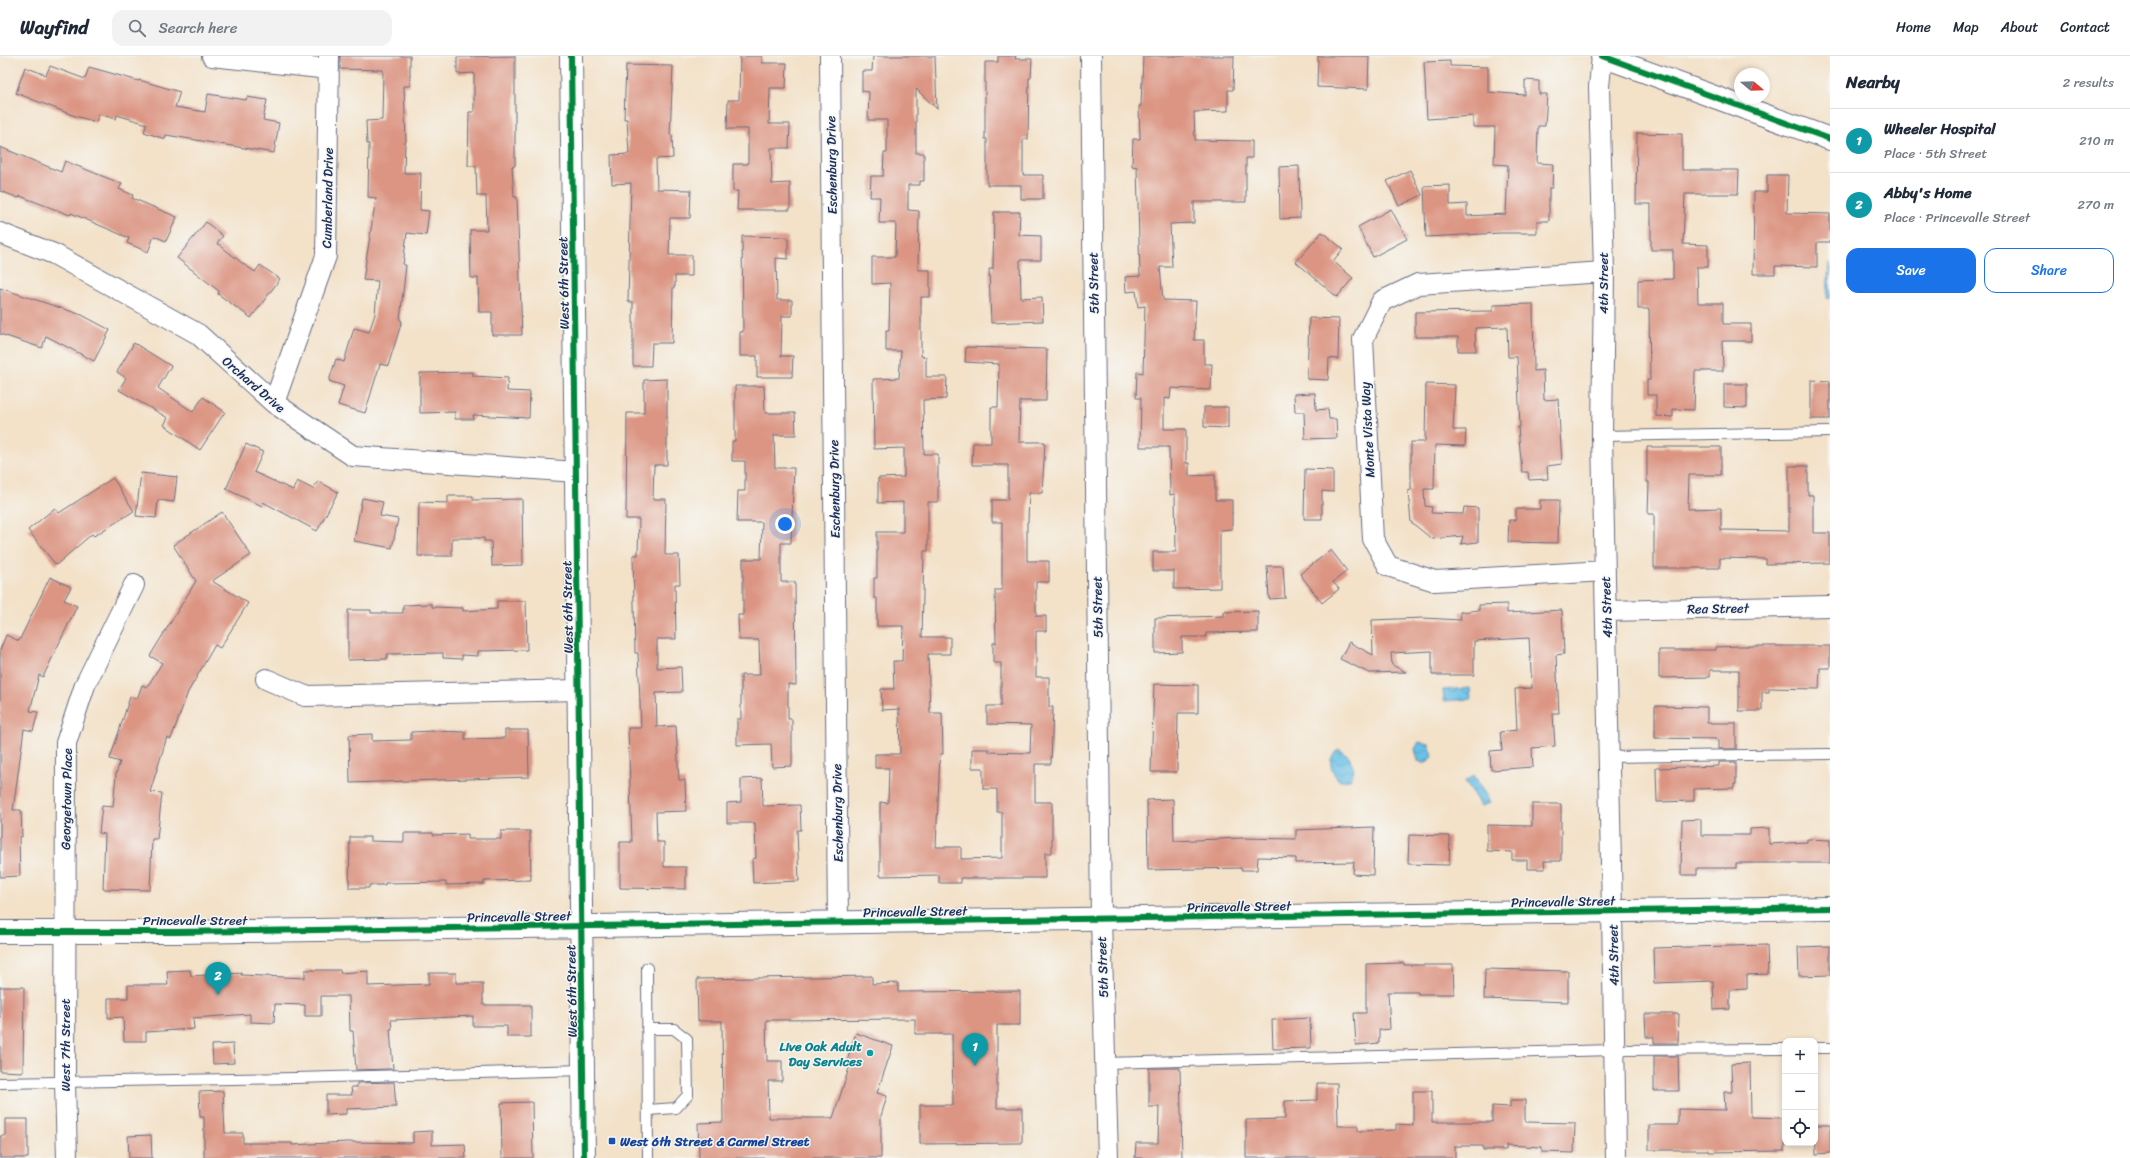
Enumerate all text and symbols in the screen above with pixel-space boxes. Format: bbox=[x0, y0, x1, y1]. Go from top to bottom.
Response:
search box bbox=[112, 10, 392, 46]
text: Wayfind bbox=[20, 11, 88, 44]
text: Search here bbox=[158, 15, 237, 41]
text: Home bbox=[1896, 15, 1931, 40]
text: Map bbox=[1953, 15, 1979, 40]
text: About bbox=[2001, 15, 2038, 40]
text: Contact bbox=[2060, 15, 2110, 40]
icon: search bbox=[126, 17, 148, 39]
text: Nearby bbox=[1846, 67, 1900, 97]
north arrow bbox=[1734, 68, 1770, 104]
text: 2 results bbox=[2063, 71, 2114, 94]
street label: Eschenburg Drive bbox=[819, 115, 844, 215]
text: Wheeler Hospital bbox=[1884, 116, 1995, 142]
text: 1 bbox=[1856, 129, 1862, 152]
text: 210 m bbox=[2079, 129, 2114, 152]
text: Place · 5th Street bbox=[1884, 142, 1987, 165]
street label: Cumberland Drive bbox=[315, 147, 340, 249]
text: Abby's Home bbox=[1884, 180, 1972, 206]
text: 2 bbox=[1855, 193, 1863, 216]
text: 270 m bbox=[2077, 193, 2114, 216]
text: Place · Princevalle Street bbox=[1884, 206, 2030, 229]
street label: West 6th Street bbox=[551, 236, 576, 330]
button: Save bbox=[1846, 248, 1976, 293]
button: Share bbox=[1984, 248, 2114, 293]
street label: 5th Street bbox=[1081, 252, 1106, 314]
street label: 4th Street bbox=[1592, 252, 1615, 314]
street label: Orchard Drive bbox=[217, 350, 291, 419]
street label: Monte Vista Way bbox=[1353, 381, 1381, 478]
street label: Eschenburg Drive bbox=[822, 439, 847, 539]
your location bbox=[775, 514, 795, 534]
street label: West 6th Street bbox=[555, 560, 580, 654]
street label: 4th Street bbox=[1594, 575, 1619, 638]
street label: 5th Street bbox=[1085, 576, 1110, 638]
street label: Rea Street bbox=[1687, 596, 1750, 621]
street label: Georgetown Place bbox=[54, 748, 79, 850]
street label: Eschenburg Drive bbox=[825, 763, 850, 863]
street label: Princevalle Street bbox=[1511, 889, 1616, 914]
street label: Princevalle Street bbox=[1187, 894, 1292, 919]
street label: Princevalle Street bbox=[863, 899, 968, 924]
street label: Princevalle Street bbox=[467, 904, 572, 929]
street label: Princevalle Street bbox=[143, 909, 248, 932]
street label: 4th Street bbox=[1601, 924, 1626, 986]
street label: 5th Street bbox=[1090, 935, 1115, 998]
street label: West 6th Street bbox=[559, 944, 584, 1038]
pin: 2 bbox=[205, 962, 231, 995]
street label: West 7th Street bbox=[54, 998, 77, 1091]
pin: 1 bbox=[962, 1033, 988, 1066]
place label: Live Oak Adult Day Services bbox=[779, 1035, 863, 1073]
map controls bbox=[1782, 1038, 1818, 1146]
button: + bbox=[1782, 1038, 1818, 1074]
marker: Live Oak Adult Day Services bbox=[865, 1048, 875, 1058]
button: − bbox=[1782, 1074, 1818, 1110]
button: locate bbox=[1782, 1110, 1818, 1146]
place label: West 6th Street & Carmel Street bbox=[620, 1130, 810, 1153]
marker: West 6th Street & Carmel Street bbox=[607, 1136, 617, 1146]

